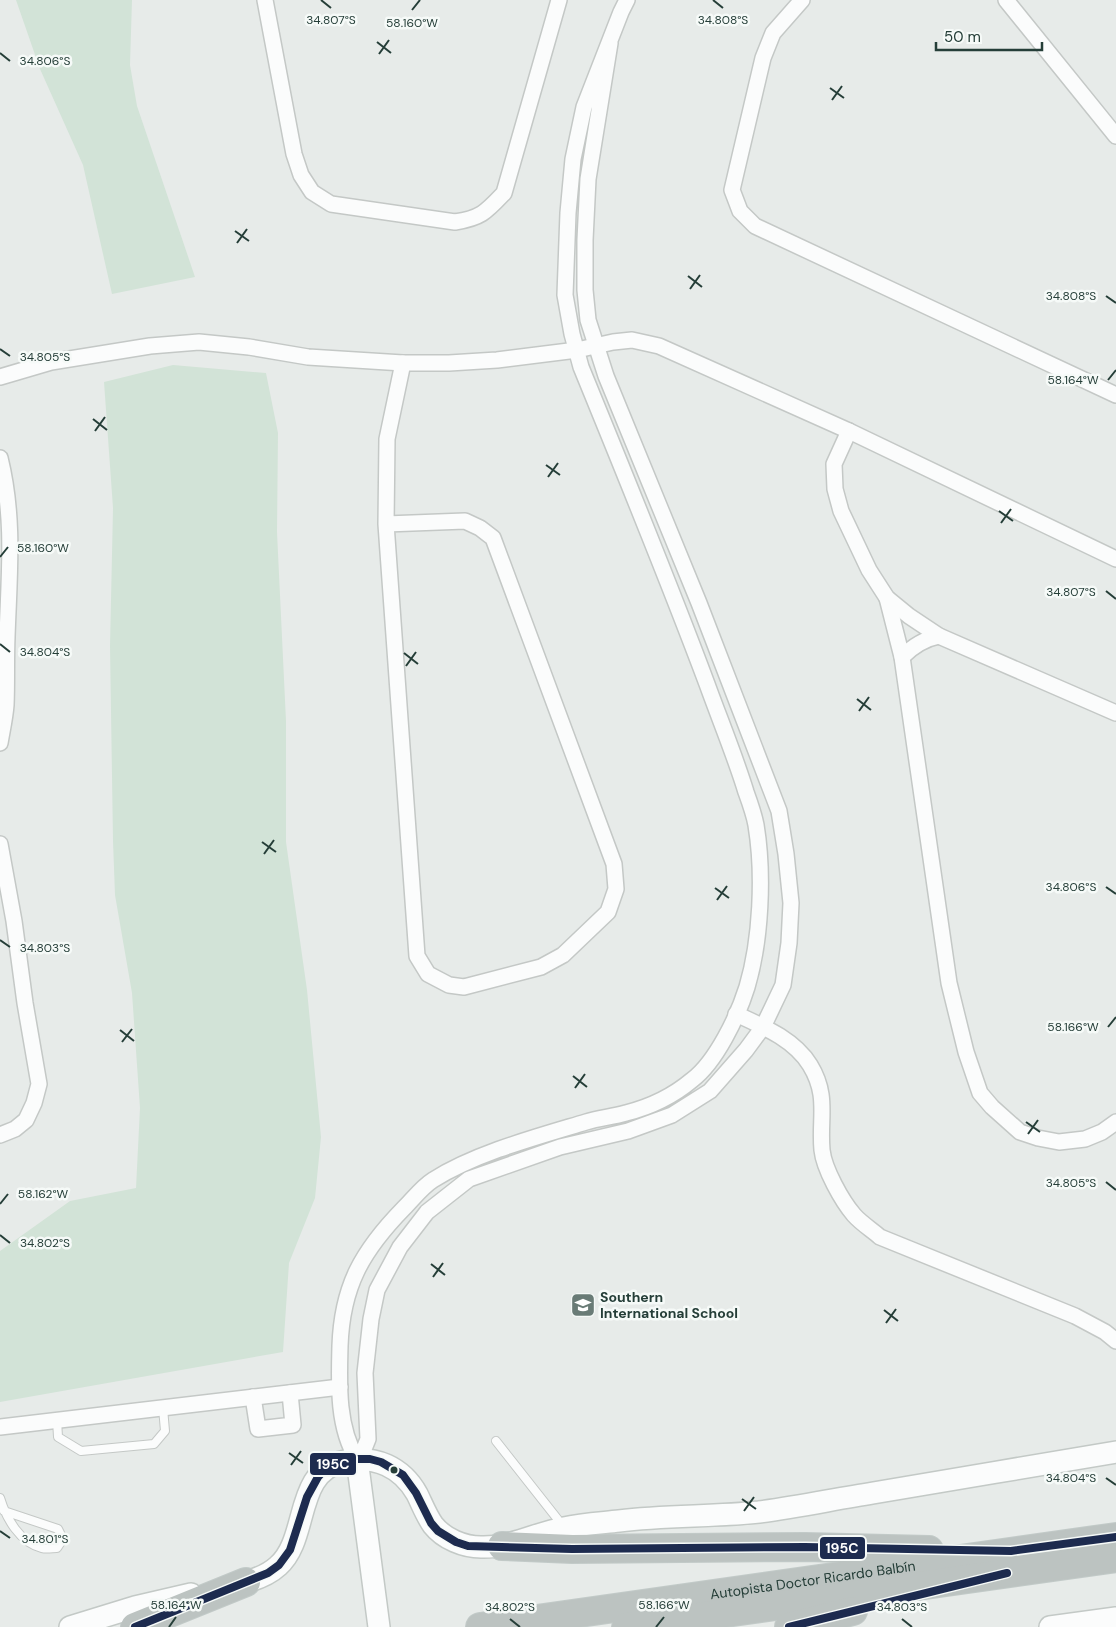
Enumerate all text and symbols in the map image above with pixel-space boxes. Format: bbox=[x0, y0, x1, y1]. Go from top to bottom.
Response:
text: 34.807°S bbox=[306, 12, 356, 28]
text: 34.808°S bbox=[698, 12, 748, 28]
text: 58.160°W bbox=[386, 15, 438, 31]
scale bar bbox=[936, 20, 1042, 52]
text: 50 m bbox=[944, 27, 981, 47]
text: 34.806°S bbox=[20, 53, 70, 69]
text: 34.808°S bbox=[1046, 288, 1096, 304]
text: 34.805°S bbox=[20, 349, 70, 365]
text: 58.164°W bbox=[1047, 372, 1099, 388]
text: 58.160°W bbox=[17, 540, 69, 556]
text: 34.807°S bbox=[1046, 584, 1096, 600]
text: 34.804°S bbox=[20, 644, 70, 660]
text: 34.806°S bbox=[1046, 879, 1096, 895]
text: 34.803°S bbox=[20, 940, 70, 956]
text: 58.166°W bbox=[1047, 1019, 1099, 1035]
text: 34.805°S bbox=[1046, 1175, 1096, 1191]
text: 58.162°W bbox=[18, 1186, 69, 1202]
text: 34.802°S bbox=[20, 1235, 70, 1251]
place label: Southern International School bbox=[600, 1288, 738, 1322]
school or university icon: Southern International School bbox=[570, 1292, 596, 1318]
line badge: 195C bbox=[309, 1452, 357, 1476]
text: 195C bbox=[316, 1455, 350, 1473]
unlabelled marker bbox=[389, 1465, 399, 1475]
text: 34.804°S bbox=[1046, 1470, 1096, 1486]
text: 34.801°S bbox=[21, 1531, 69, 1547]
line badge: 195C bbox=[819, 1536, 866, 1560]
text: 195C bbox=[825, 1539, 859, 1557]
street label: Autopista Doctor Ricardo Balbín bbox=[709, 1557, 916, 1603]
text: 58.164°W bbox=[150, 1597, 202, 1613]
text: 58.166°W bbox=[638, 1597, 690, 1613]
text: 34.802°S bbox=[485, 1599, 535, 1615]
text: 34.803°S bbox=[877, 1599, 927, 1615]

